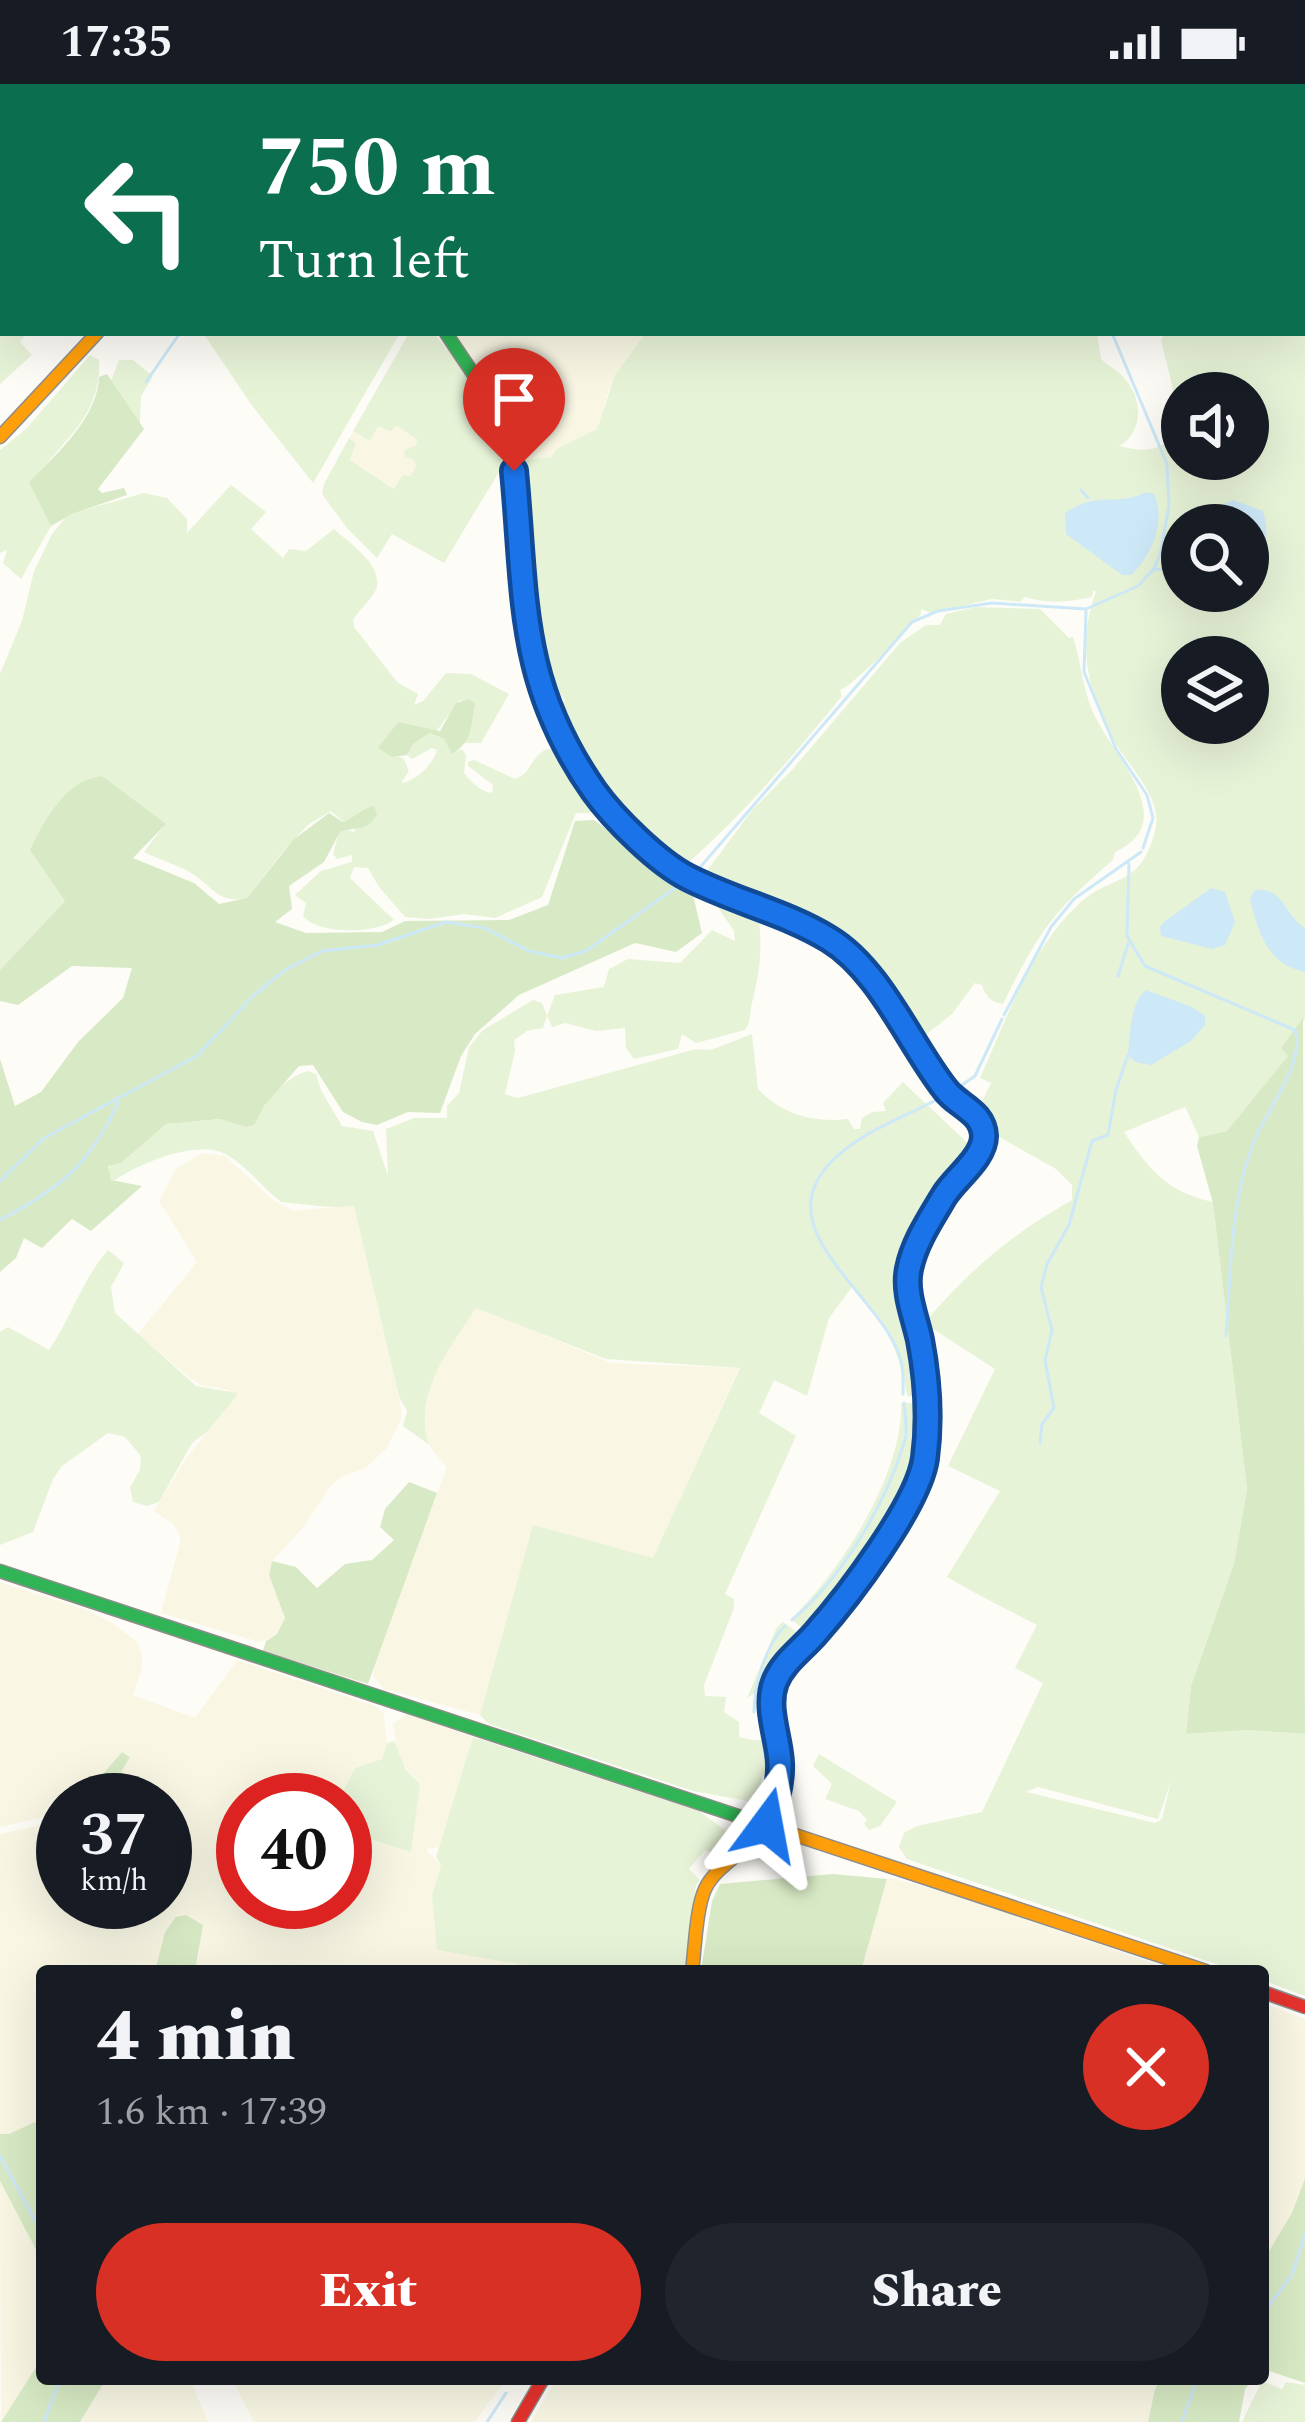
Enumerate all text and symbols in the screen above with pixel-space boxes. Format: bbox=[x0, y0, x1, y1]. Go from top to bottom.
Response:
text: 17:35 bbox=[60, 8, 173, 77]
text: 750 m bbox=[258, 105, 496, 233]
icon: left bbox=[60, 132, 216, 288]
text: Turn left bbox=[258, 220, 470, 302]
pin bbox=[463, 348, 565, 471]
icon: arrive bbox=[481, 366, 547, 432]
map controls bbox=[1161, 372, 1269, 744]
button: sound bbox=[1161, 372, 1269, 480]
button: search bbox=[1161, 504, 1269, 612]
button: layers bbox=[1161, 636, 1269, 744]
position arrow bbox=[704, 1762, 830, 1888]
speed limit sign: 40 bbox=[216, 1773, 372, 1929]
text: 37 bbox=[80, 1790, 148, 1882]
text: km/h bbox=[80, 1858, 148, 1904]
text: 4 min bbox=[96, 1983, 295, 2092]
button: close bbox=[1083, 2004, 1209, 2130]
text: 1.6 km · 17:39 bbox=[96, 2083, 327, 2142]
button: Exit bbox=[96, 2223, 641, 2361]
button: Share bbox=[665, 2223, 1209, 2361]

